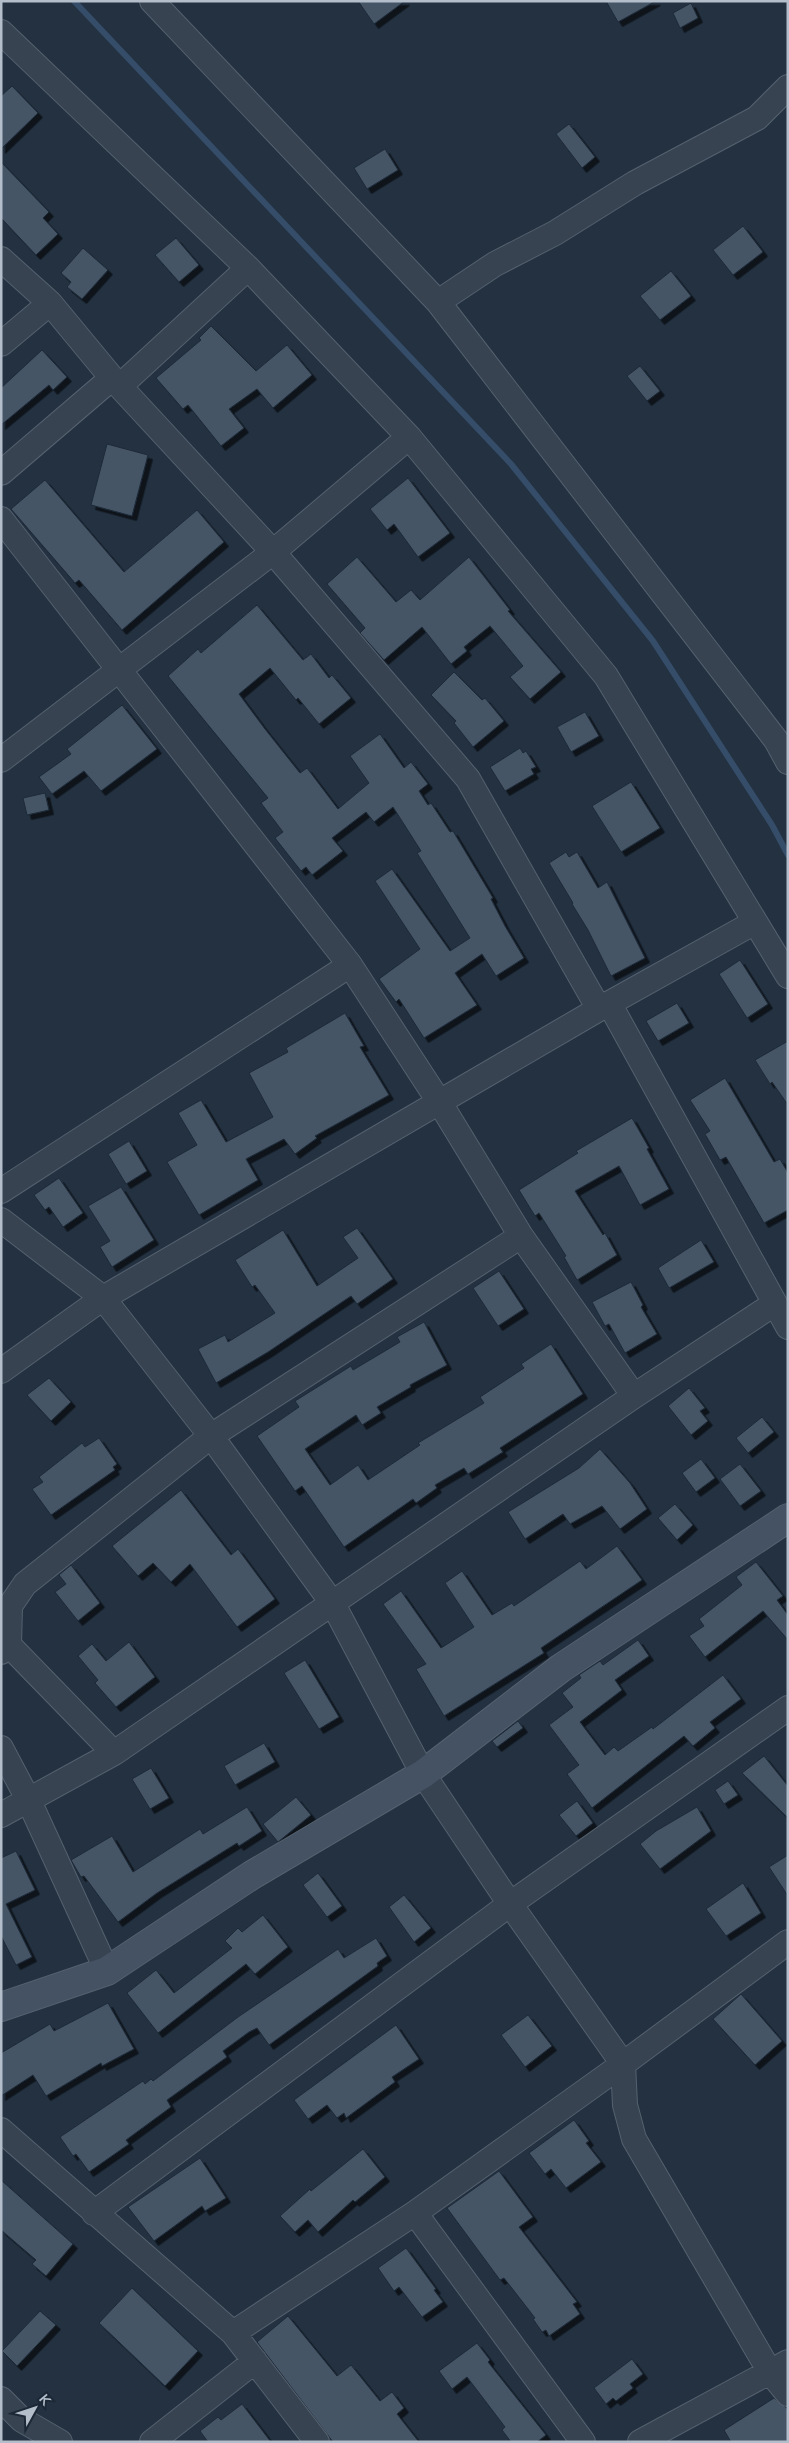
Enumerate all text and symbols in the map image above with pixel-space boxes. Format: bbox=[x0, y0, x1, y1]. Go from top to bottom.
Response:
north arrow bbox=[10, 2383, 60, 2433]
text: K bbox=[34, 2390, 55, 2410]

